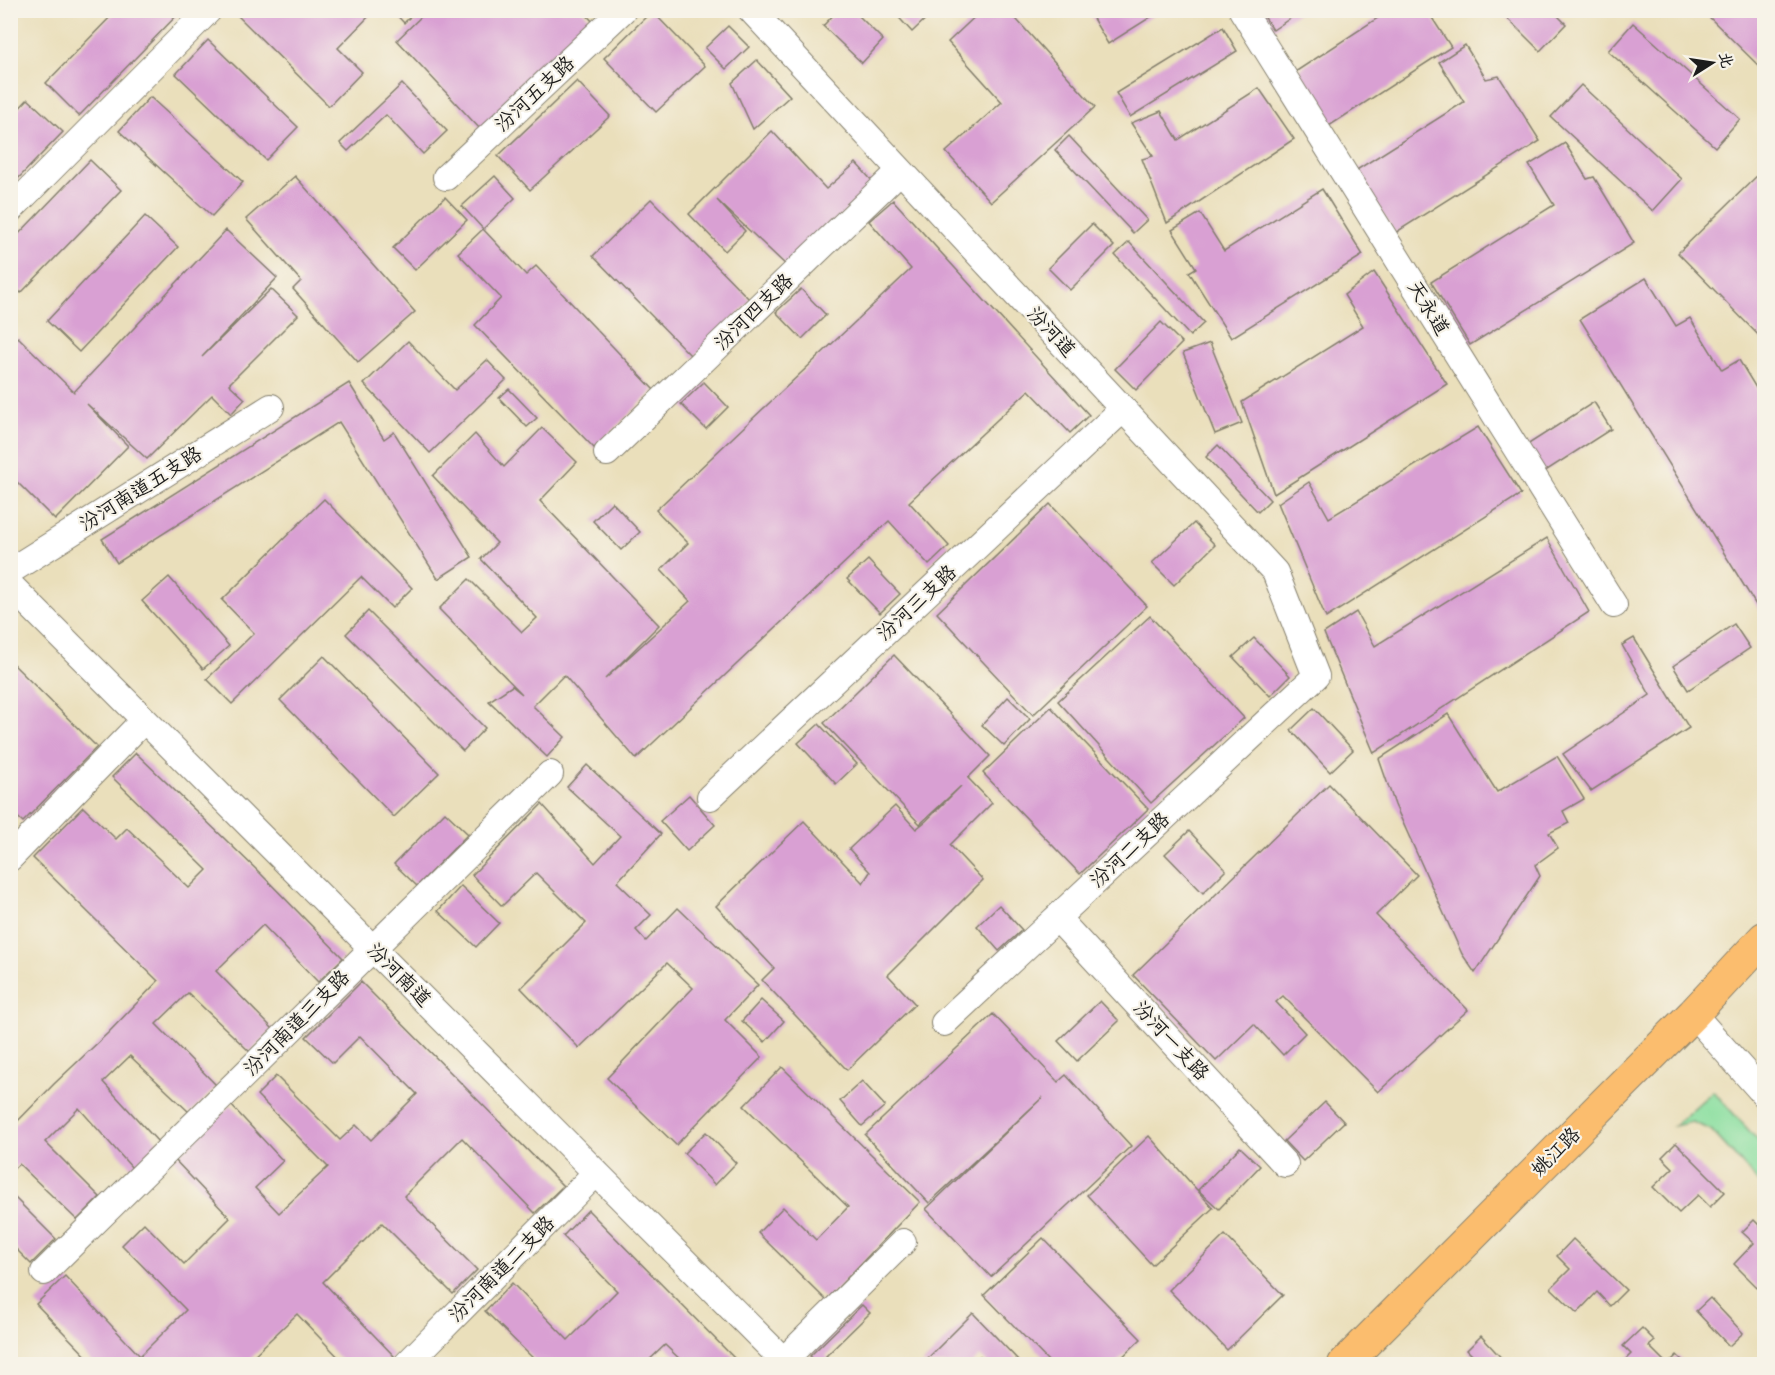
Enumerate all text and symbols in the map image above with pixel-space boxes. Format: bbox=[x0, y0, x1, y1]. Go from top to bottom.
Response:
north arrow bbox=[1682, 33, 1742, 93]
street label: 汾河五支路 bbox=[490, 50, 580, 137]
text: 北 bbox=[1714, 50, 1736, 70]
street label: 汾河四支路 bbox=[710, 268, 799, 355]
street label: 天永道 bbox=[1402, 276, 1454, 340]
street label: 汾河道 bbox=[1022, 302, 1080, 362]
street label: 汾河南道五支路 bbox=[75, 441, 208, 536]
street label: 汾河三支路 bbox=[872, 559, 962, 646]
street label: 汾河二支路 bbox=[1085, 806, 1175, 893]
street label: 汾河南道 bbox=[362, 938, 436, 1012]
street label: 汾河南道三支路 bbox=[239, 964, 356, 1081]
street label: 汾河一支路 bbox=[1128, 996, 1215, 1086]
street label: 姚江路 bbox=[1526, 1122, 1586, 1182]
street label: 汾河南道二支路 bbox=[444, 1210, 561, 1327]

